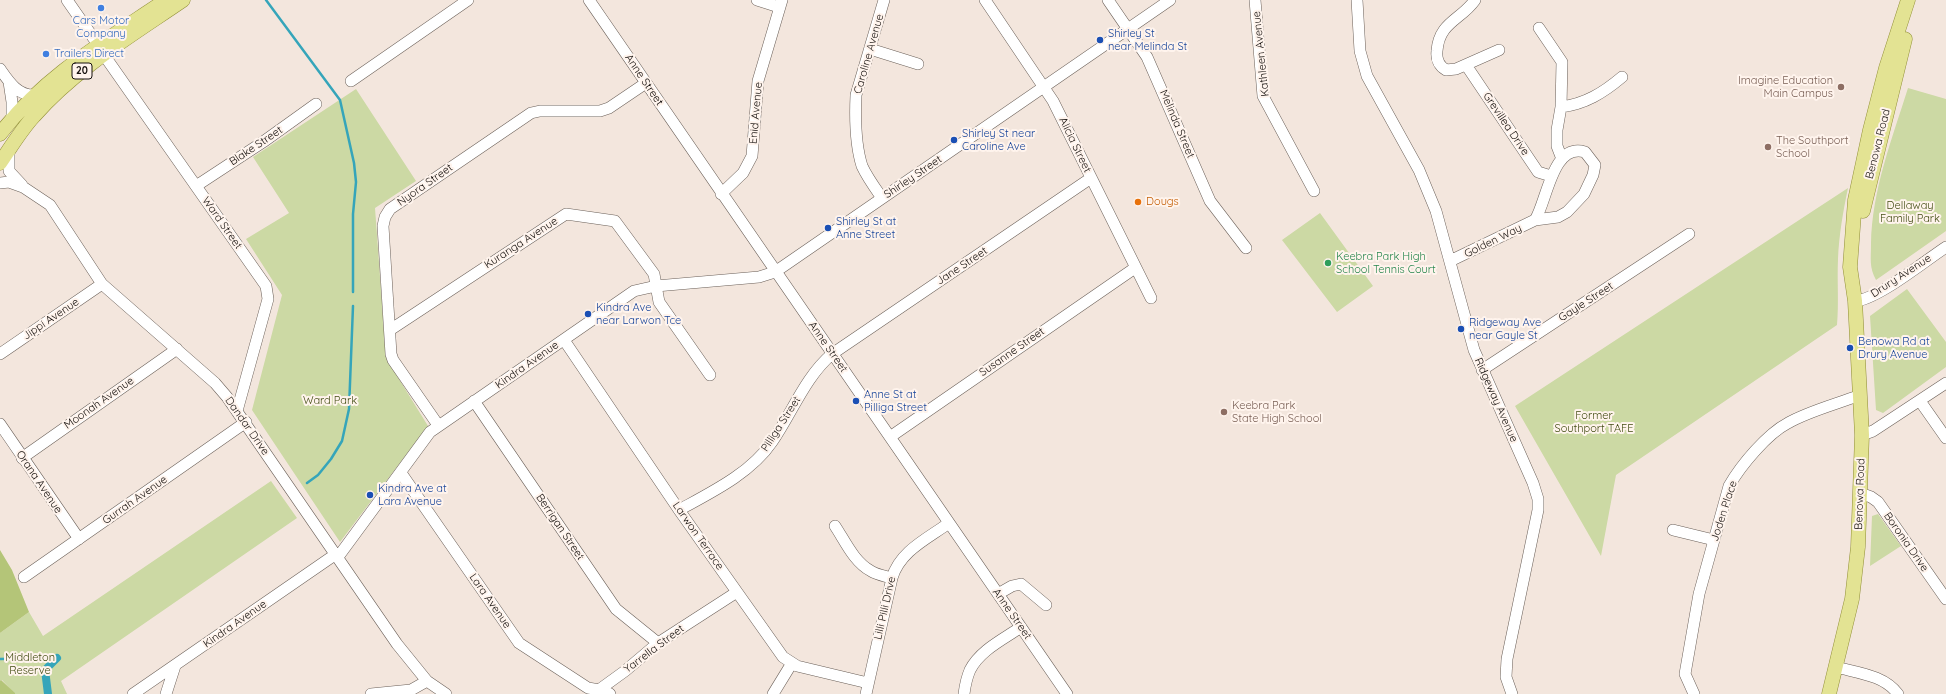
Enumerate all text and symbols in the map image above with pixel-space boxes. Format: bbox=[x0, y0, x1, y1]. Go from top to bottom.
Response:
marker: Cars Motor Company bbox=[96, 3, 106, 13]
street label: Kathleen Avenue bbox=[1250, 11, 1272, 97]
street label: Caroline Avenue bbox=[851, 12, 887, 96]
place label: Cars Motor Company bbox=[73, 14, 129, 40]
place label: Shirley St near Melinda St bbox=[1108, 27, 1187, 53]
marker: Shirley St near Melinda St bbox=[1095, 35, 1105, 45]
place label: Trailers Direct bbox=[54, 47, 124, 61]
marker: Trailers Direct bbox=[41, 49, 51, 59]
street label: Anne Street bbox=[622, 52, 666, 108]
road number: 20 bbox=[72, 63, 92, 79]
place label: Imagine Education Main Campus bbox=[1738, 74, 1833, 100]
street label: Enid Avenue bbox=[747, 81, 765, 145]
marker: Imagine Education Main Campus bbox=[1836, 82, 1846, 92]
street label: Melinda Street bbox=[1157, 88, 1197, 160]
street label: Grevillea Drive bbox=[1480, 90, 1532, 158]
street label: Benowa Road bbox=[1863, 108, 1893, 180]
street label: Alicia Street bbox=[1056, 115, 1094, 175]
street label: Blake Street bbox=[227, 123, 285, 169]
place label: Shirley St near Caroline Ave bbox=[962, 127, 1035, 153]
place label: The Southport School bbox=[1776, 134, 1848, 160]
marker: Shirley St near Caroline Ave bbox=[949, 135, 959, 145]
marker: The Southport School bbox=[1763, 142, 1773, 152]
street label: Shirley Street bbox=[882, 153, 944, 201]
street label: Nyora Street bbox=[395, 161, 455, 209]
street label: Ward Street bbox=[199, 194, 245, 252]
place label: Dougs bbox=[1146, 195, 1179, 209]
marker: Dougs bbox=[1133, 197, 1143, 207]
park label: Dellaway Family Park bbox=[1880, 199, 1940, 225]
street label: Kuranga Avenue bbox=[482, 214, 560, 272]
place label: Shirley St at Anne Street bbox=[836, 215, 896, 241]
street label: Golden Way bbox=[1462, 221, 1524, 261]
marker: Shirley St at Anne Street bbox=[823, 223, 833, 233]
street label: Jane Street bbox=[934, 244, 990, 288]
place label: Keebra Park High School Tennis Court bbox=[1336, 250, 1436, 276]
street label: Drury Avenue bbox=[1868, 252, 1934, 300]
marker: Keebra Park High School Tennis Court bbox=[1323, 258, 1333, 268]
street label: Gayle Street bbox=[1556, 279, 1616, 325]
street label: Jippi Avenue bbox=[20, 295, 82, 343]
place label: Kindra Ave near Larwon Tce bbox=[596, 301, 681, 327]
marker: Kindra Ave near Larwon Tce bbox=[583, 309, 593, 319]
place label: Ridgeway Ave near Gayle St bbox=[1469, 316, 1541, 342]
street label: Anne Street bbox=[806, 319, 850, 375]
marker: Ridgeway Ave near Gayle St bbox=[1456, 324, 1466, 334]
street label: Susanne Street bbox=[977, 325, 1047, 379]
place label: Benowa Rd at Drury Avenue bbox=[1858, 335, 1930, 361]
street label: Kindra Avenue bbox=[493, 338, 561, 392]
marker: Benowa Rd at Drury Avenue bbox=[1845, 343, 1855, 353]
street label: Ridgeway Avenue bbox=[1471, 356, 1521, 444]
street label: Moonah Avenue bbox=[62, 374, 136, 432]
place label: Anne St at Pilliga Street bbox=[864, 388, 927, 414]
street label: Dandar Drive bbox=[222, 394, 272, 458]
park label: Ward Park bbox=[303, 394, 357, 408]
street label: Pilliga Street bbox=[758, 394, 804, 454]
marker: Anne St at Pilliga Street bbox=[851, 396, 861, 406]
place label: Keebra Park State High School bbox=[1232, 399, 1322, 425]
marker: Keebra Park State High School bbox=[1219, 407, 1229, 417]
park label: Former Southport TAFE bbox=[1554, 409, 1634, 435]
street label: Orana Avenue bbox=[13, 448, 65, 516]
street label: Benowa Road bbox=[1852, 458, 1868, 530]
street label: Gurrah Avenue bbox=[100, 473, 170, 527]
street label: Joden Place bbox=[1708, 479, 1740, 543]
place label: Kindra Ave at Lara Avenue bbox=[378, 482, 447, 508]
marker: Kindra Ave at Lara Avenue bbox=[365, 490, 375, 500]
street label: Berrigan Street bbox=[533, 491, 587, 563]
street label: Larwon Terrace bbox=[670, 499, 726, 573]
street label: Boronia Drive bbox=[1881, 510, 1931, 574]
street label: Lara Avenue bbox=[466, 571, 514, 631]
street label: Lilli Pilli Drive bbox=[871, 575, 899, 641]
street label: Anne Street bbox=[990, 586, 1034, 642]
street label: Kindra Avenue bbox=[201, 597, 269, 651]
street label: Yarrella Street bbox=[621, 622, 687, 676]
park label: Middleton Reserve bbox=[5, 651, 55, 677]

